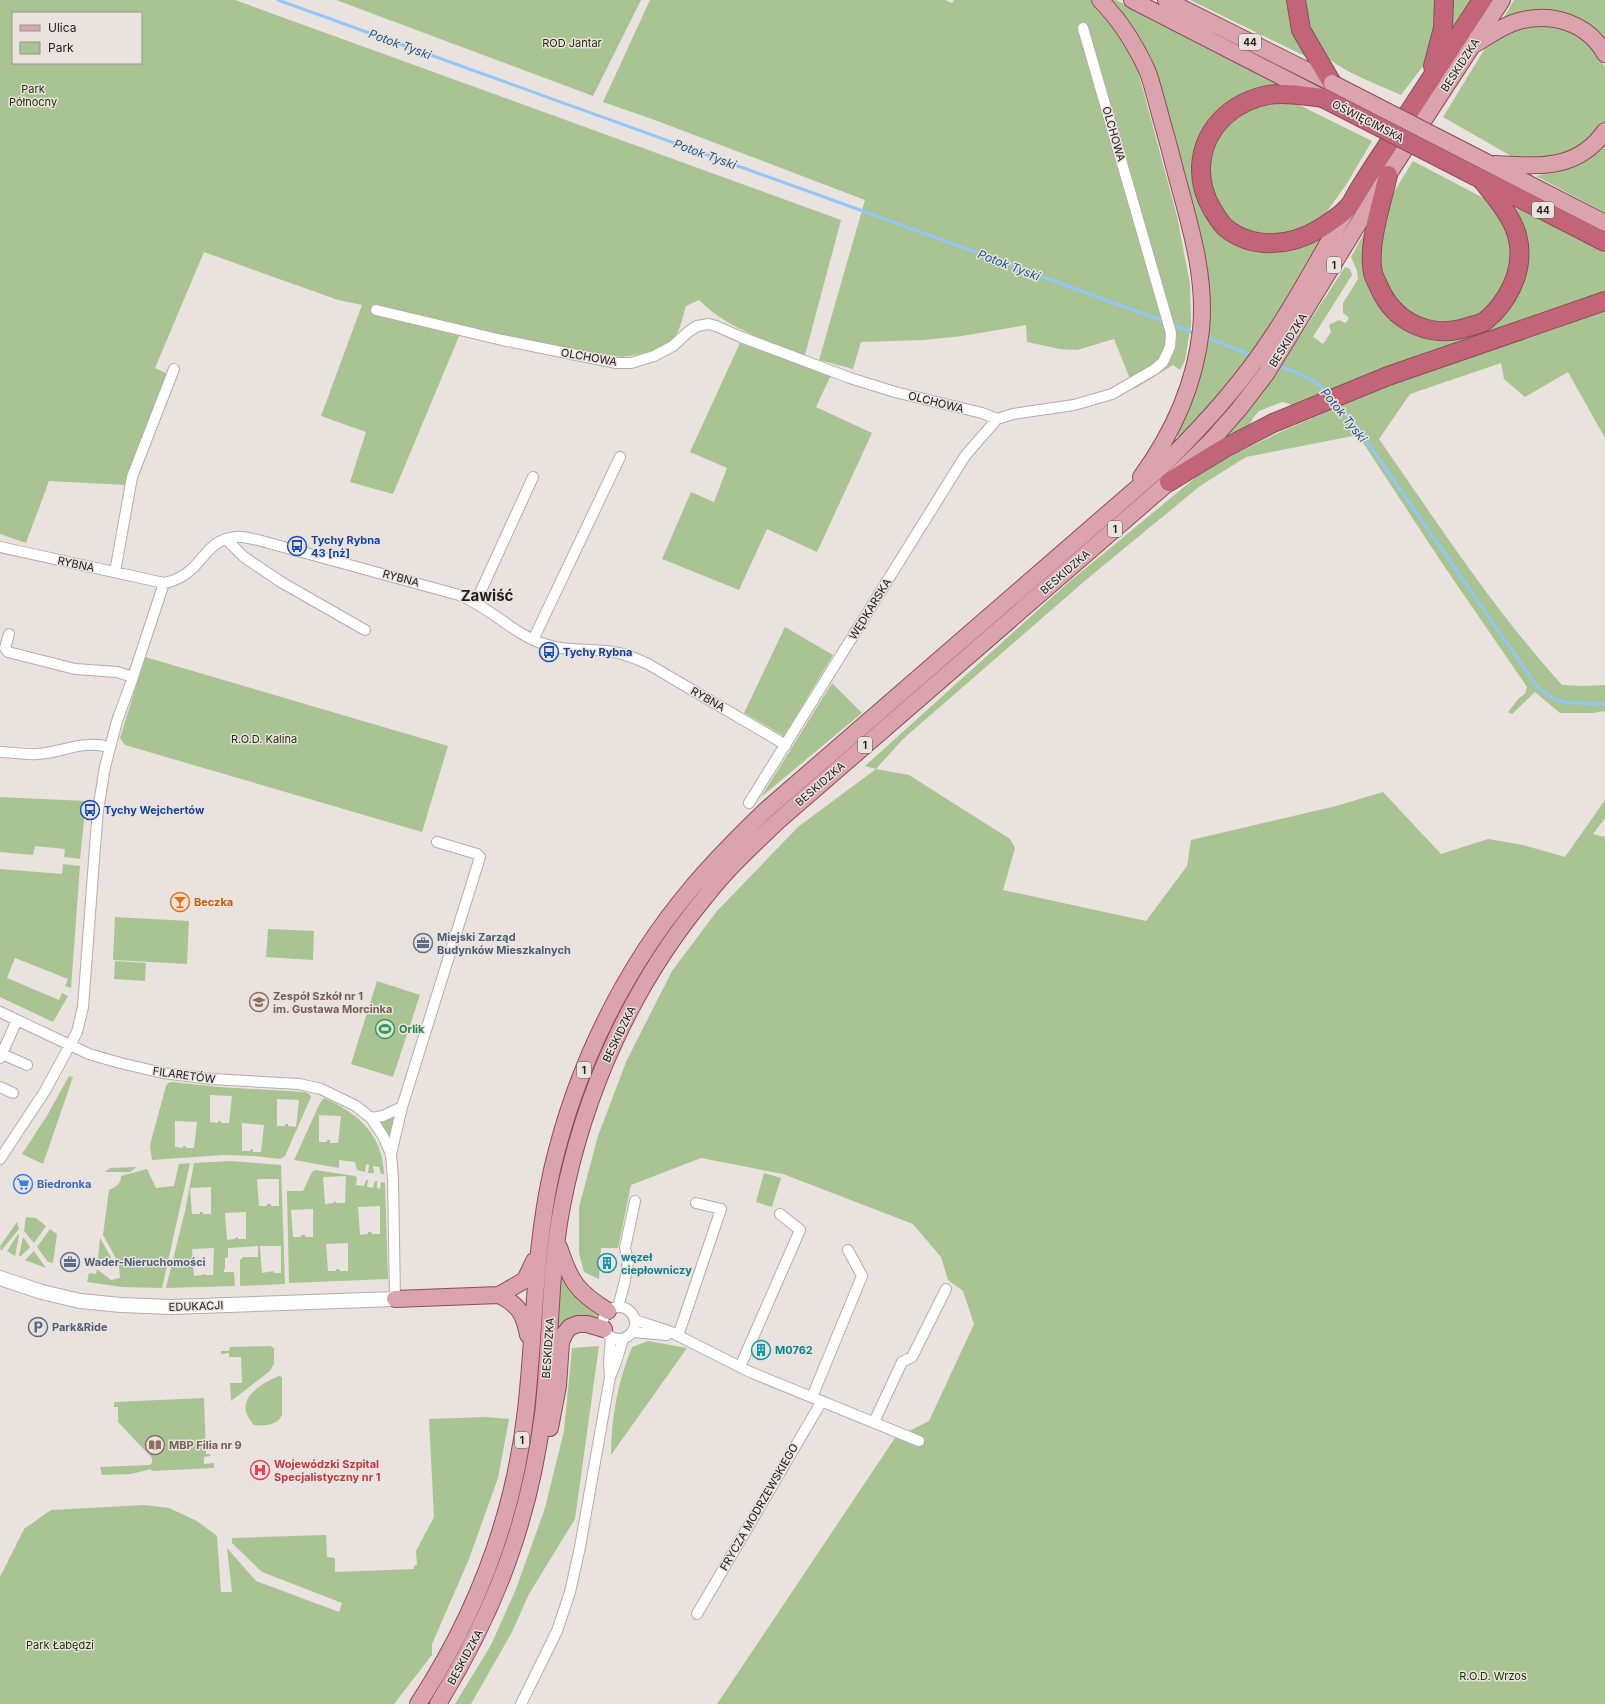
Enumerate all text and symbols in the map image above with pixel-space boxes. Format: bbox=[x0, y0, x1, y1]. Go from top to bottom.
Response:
legend bbox=[12, 12, 142, 64]
text: Ulica bbox=[48, 20, 76, 35]
water label: Potok Tyski bbox=[367, 26, 434, 63]
road number: 44 bbox=[1239, 34, 1261, 50]
street label: BESKIDZKA bbox=[1438, 35, 1483, 94]
park label: ROD Jantar bbox=[542, 36, 602, 50]
text: Park bbox=[48, 40, 74, 55]
park label: Park Północny bbox=[9, 82, 57, 109]
street label: OŚWIĘCIMSKA bbox=[1330, 97, 1407, 145]
street label: OLCHOWA bbox=[1099, 105, 1129, 164]
water label: Potok Tyski bbox=[672, 136, 739, 173]
road number: 44 bbox=[1532, 202, 1554, 218]
water label: Potok Tyski bbox=[976, 246, 1043, 284]
road number: 1 bbox=[1327, 257, 1341, 273]
street label: BESKIDZKA bbox=[1266, 310, 1310, 370]
street label: OLCHOWA bbox=[560, 345, 619, 369]
water label: Potok Tyski bbox=[1318, 385, 1371, 446]
street label: OLCHOWA bbox=[907, 388, 966, 416]
road number: 1 bbox=[1108, 521, 1122, 537]
place label: Tychy Rybna 43 [nż] bbox=[311, 533, 380, 560]
bus stop icon: Tychy Rybna 43 [nż] bbox=[286, 535, 308, 557]
street label: BESKIDZKA bbox=[1037, 546, 1093, 597]
street label: RYBNA bbox=[56, 553, 96, 575]
street label: RYBNA bbox=[381, 566, 421, 590]
street label: WĘDKARSKA bbox=[846, 575, 895, 642]
district label: Zawiść bbox=[461, 586, 514, 605]
bus stop icon: Tychy Rybna bbox=[538, 641, 560, 663]
place label: Tychy Rybna bbox=[563, 645, 632, 659]
street label: RYBNA bbox=[688, 684, 728, 715]
park label: R.O.D. Kalina bbox=[231, 732, 297, 746]
road number: 1 bbox=[858, 737, 872, 753]
street label: BESKIDZKA bbox=[792, 758, 848, 809]
bus stop icon: Tychy Wejchertów bbox=[79, 799, 101, 821]
place label: Tychy Wejchertów bbox=[104, 803, 205, 817]
bar icon: Beczka bbox=[169, 891, 191, 913]
place label: Beczka bbox=[194, 895, 233, 909]
place label: Miejski Zarząd Budynków Mieszkalnych bbox=[437, 930, 571, 957]
office icon: Miejski Zarząd Budynków Mieszkalnych bbox=[412, 932, 434, 954]
place label: Zespół Szkół nr 1 im. Gustawa Morcinka bbox=[273, 989, 392, 1016]
school or university icon: Zespół Szkół nr 1 im. Gustawa Morcinka bbox=[248, 991, 270, 1013]
street label: BESKIDZKA bbox=[599, 1003, 639, 1065]
sports icon: Orlik bbox=[374, 1018, 396, 1040]
place label: Orlik bbox=[399, 1022, 425, 1036]
road number: 1 bbox=[577, 1062, 591, 1078]
street label: FILARETÓW bbox=[152, 1064, 216, 1086]
supermarket icon: Biedronka bbox=[12, 1173, 34, 1195]
place label: Biedronka bbox=[37, 1177, 91, 1191]
place label: węzeł ciepłowniczy bbox=[621, 1250, 692, 1277]
office icon: Wader-Nieruchomości bbox=[59, 1251, 81, 1273]
building icon: węzeł ciepłowniczy bbox=[596, 1252, 618, 1274]
place label: Wader-Nieruchomości bbox=[84, 1255, 206, 1269]
street label: EDUKACJI bbox=[168, 1298, 224, 1314]
parking icon: Park&Ride bbox=[27, 1316, 49, 1338]
street label: BESKIDZKA bbox=[539, 1317, 557, 1379]
place label: Park&Ride bbox=[52, 1320, 108, 1334]
building icon: M0762 bbox=[750, 1339, 772, 1361]
place label: M0762 bbox=[775, 1343, 813, 1357]
road number: 1 bbox=[515, 1432, 529, 1448]
library icon: MBP Filia nr 9 bbox=[144, 1434, 166, 1456]
place label: MBP Filia nr 9 bbox=[169, 1438, 242, 1452]
street label: FRYCZA MODRZEWSKIEGO bbox=[717, 1441, 801, 1573]
place label: Wojewódzki Szpital Specjalistyczny nr 1 bbox=[274, 1457, 381, 1484]
hospital icon: Wojewódzki Szpital Specjalistyczny nr 1 bbox=[249, 1459, 271, 1481]
street label: BESKIDZKA bbox=[444, 1627, 486, 1687]
park label: Park Łabędzi bbox=[26, 1638, 94, 1652]
park label: R.O.D. Wrzos bbox=[1459, 1669, 1527, 1683]

